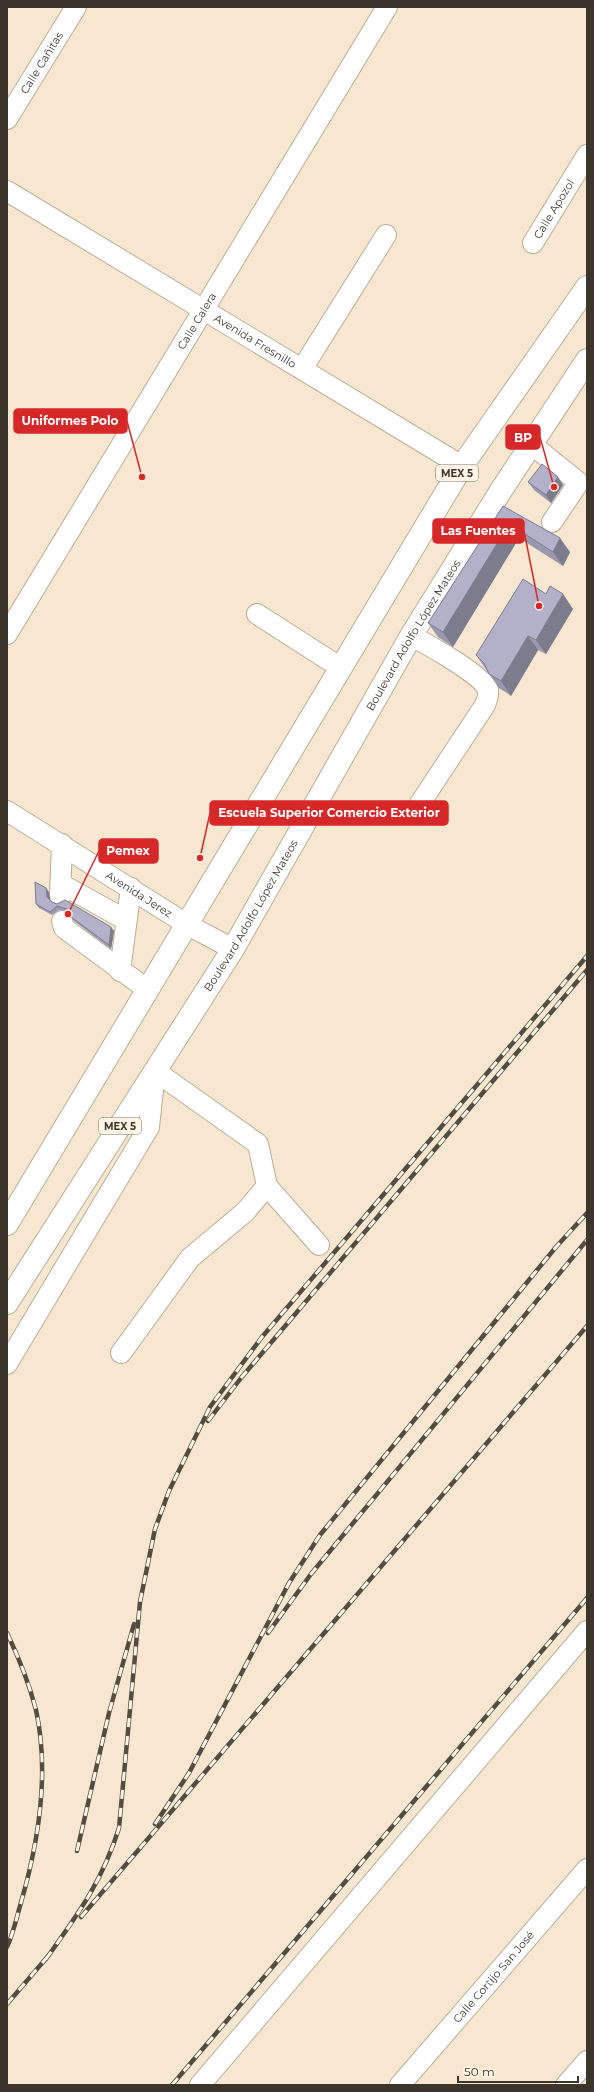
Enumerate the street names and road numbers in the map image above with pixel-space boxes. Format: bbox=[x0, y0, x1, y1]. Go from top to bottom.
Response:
street label: Calle Cañitas bbox=[17, 29, 66, 96]
street label: Calle Apozol bbox=[530, 177, 577, 241]
street label: Calle Calera bbox=[174, 290, 219, 352]
street label: Avenida Fresnillo bbox=[211, 311, 299, 371]
road number: MEX 5 bbox=[436, 465, 478, 481]
street label: Boulevard Adolfo López Mateos bbox=[363, 556, 464, 713]
street label: Boulevard Adolfo López Mateos bbox=[201, 836, 301, 994]
street label: Avenida Jerez bbox=[103, 868, 175, 921]
road number: MEX 5 bbox=[99, 1118, 141, 1134]
street label: Calle Cortijo San José bbox=[450, 1928, 537, 2026]

